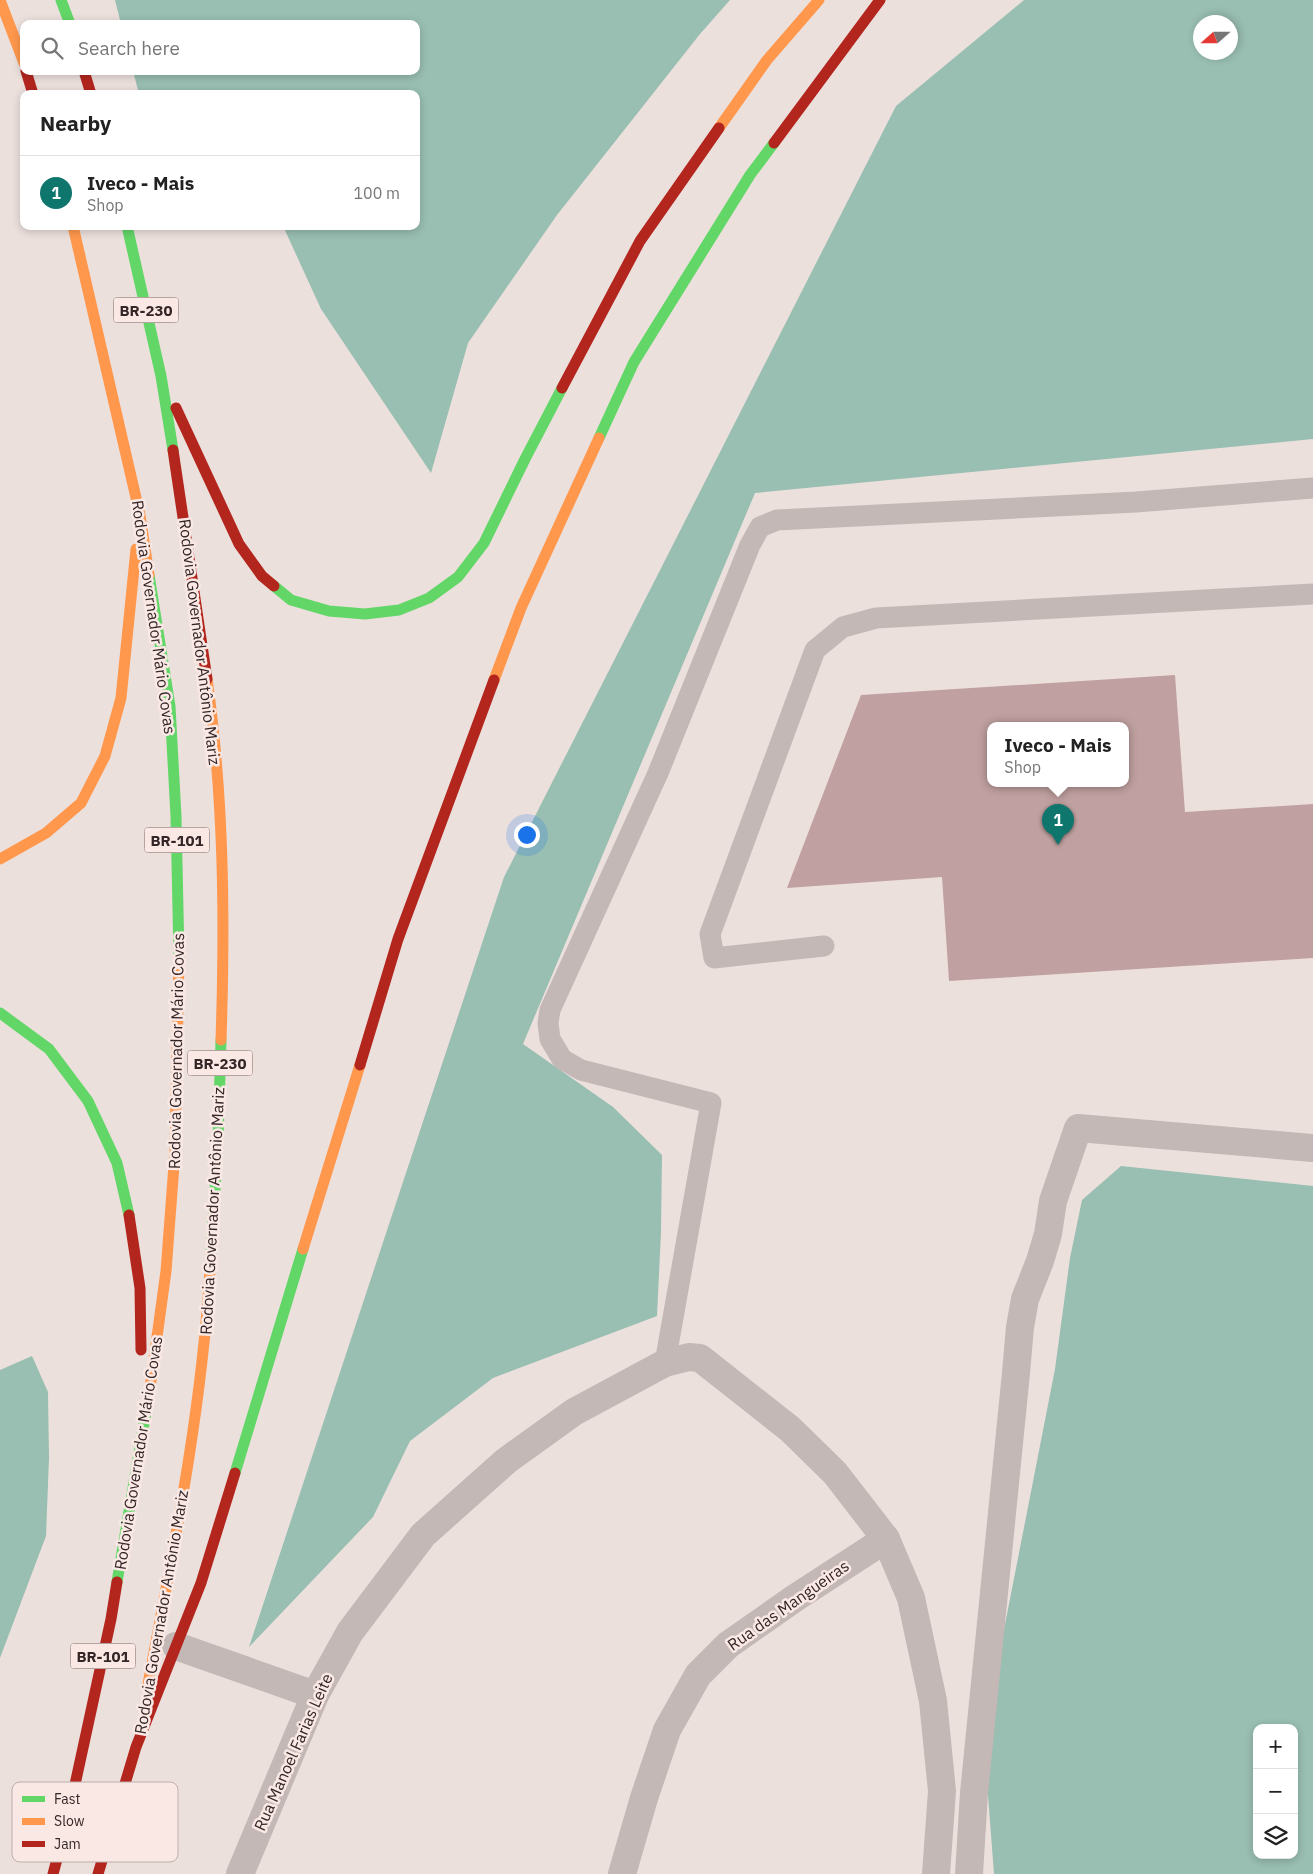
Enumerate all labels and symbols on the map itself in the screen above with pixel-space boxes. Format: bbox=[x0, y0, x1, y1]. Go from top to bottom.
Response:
north arrow bbox=[1193, 15, 1238, 60]
road number: BR-230 bbox=[114, 298, 178, 322]
street label: Rodovia Governador Mário Covas bbox=[128, 499, 180, 735]
street label: Rodovia Governador Antônio Mariz bbox=[175, 518, 225, 766]
pin: 1 bbox=[1042, 804, 1074, 845]
your location bbox=[514, 822, 540, 848]
road number: BR-101 bbox=[144, 828, 210, 852]
street label: Rodovia Governador Mário Covas bbox=[164, 933, 188, 1169]
road number: BR-230 bbox=[188, 1050, 252, 1076]
street label: Rodovia Governador Antônio Mariz bbox=[196, 1087, 228, 1335]
street label: Rodovia Governador Mário Covas bbox=[110, 1335, 166, 1571]
street label: Rodovia Governador Antônio Mariz bbox=[130, 1488, 192, 1736]
street label: Rua das Mangueiras bbox=[723, 1555, 853, 1655]
road number: BR-101 bbox=[70, 1644, 136, 1668]
street label: Rua Manoel Farias Leite bbox=[249, 1670, 337, 1834]
legend bbox=[12, 1782, 178, 1862]
text: Fast bbox=[54, 1790, 80, 1808]
text: Slow bbox=[54, 1812, 85, 1830]
text: Jam bbox=[54, 1835, 81, 1853]

